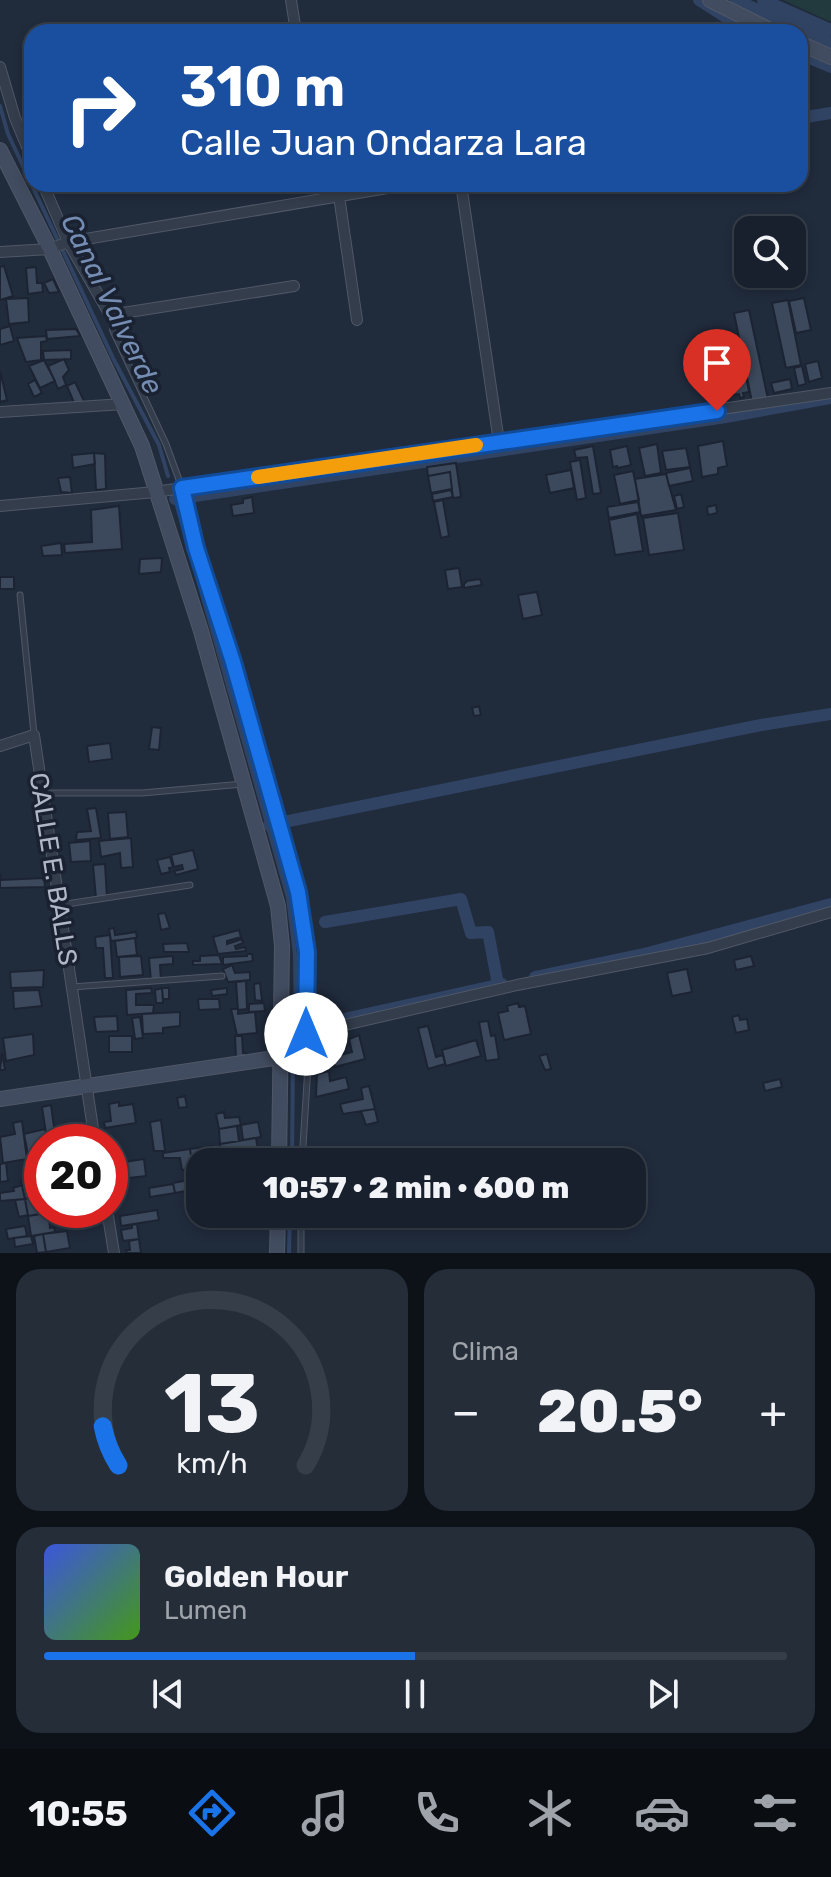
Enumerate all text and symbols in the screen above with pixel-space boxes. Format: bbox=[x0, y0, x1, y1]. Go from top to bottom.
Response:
text: 310 m bbox=[180, 54, 345, 120]
icon: right bbox=[48, 56, 152, 160]
text: Calle Juan Ondarza Lara bbox=[180, 121, 587, 164]
water label: Canal Valverde bbox=[54, 209, 170, 400]
map controls bbox=[734, 216, 806, 288]
button: search bbox=[734, 216, 806, 288]
pin bbox=[683, 329, 751, 411]
icon: arrive bbox=[695, 341, 739, 385]
street label: CALLE E. BALLS bbox=[22, 770, 84, 968]
position arrow bbox=[264, 992, 348, 1076]
speed limit sign: 20 bbox=[24, 1124, 128, 1228]
text: 10:57 · 2 min · 600 m bbox=[263, 1170, 569, 1206]
text: Clima bbox=[452, 1336, 519, 1367]
text: 13 bbox=[164, 1354, 260, 1453]
text: 20.5° bbox=[537, 1376, 703, 1447]
text: − bbox=[452, 1386, 480, 1438]
text: + bbox=[760, 1386, 787, 1438]
text: km/h bbox=[176, 1446, 247, 1480]
text: Golden Hour bbox=[164, 1559, 348, 1595]
text: Lumen bbox=[164, 1595, 247, 1626]
icon: previous bbox=[146, 1672, 190, 1716]
icon: pause bbox=[393, 1672, 437, 1716]
icon: next bbox=[641, 1672, 685, 1716]
icon: directions bbox=[184, 1785, 240, 1841]
icon: music bbox=[297, 1785, 353, 1841]
icon: phone bbox=[409, 1785, 465, 1841]
icon: climate bbox=[522, 1785, 578, 1841]
icon: car bbox=[634, 1785, 690, 1841]
icon: filters bbox=[747, 1785, 803, 1841]
text: 10:55 bbox=[28, 1792, 128, 1835]

